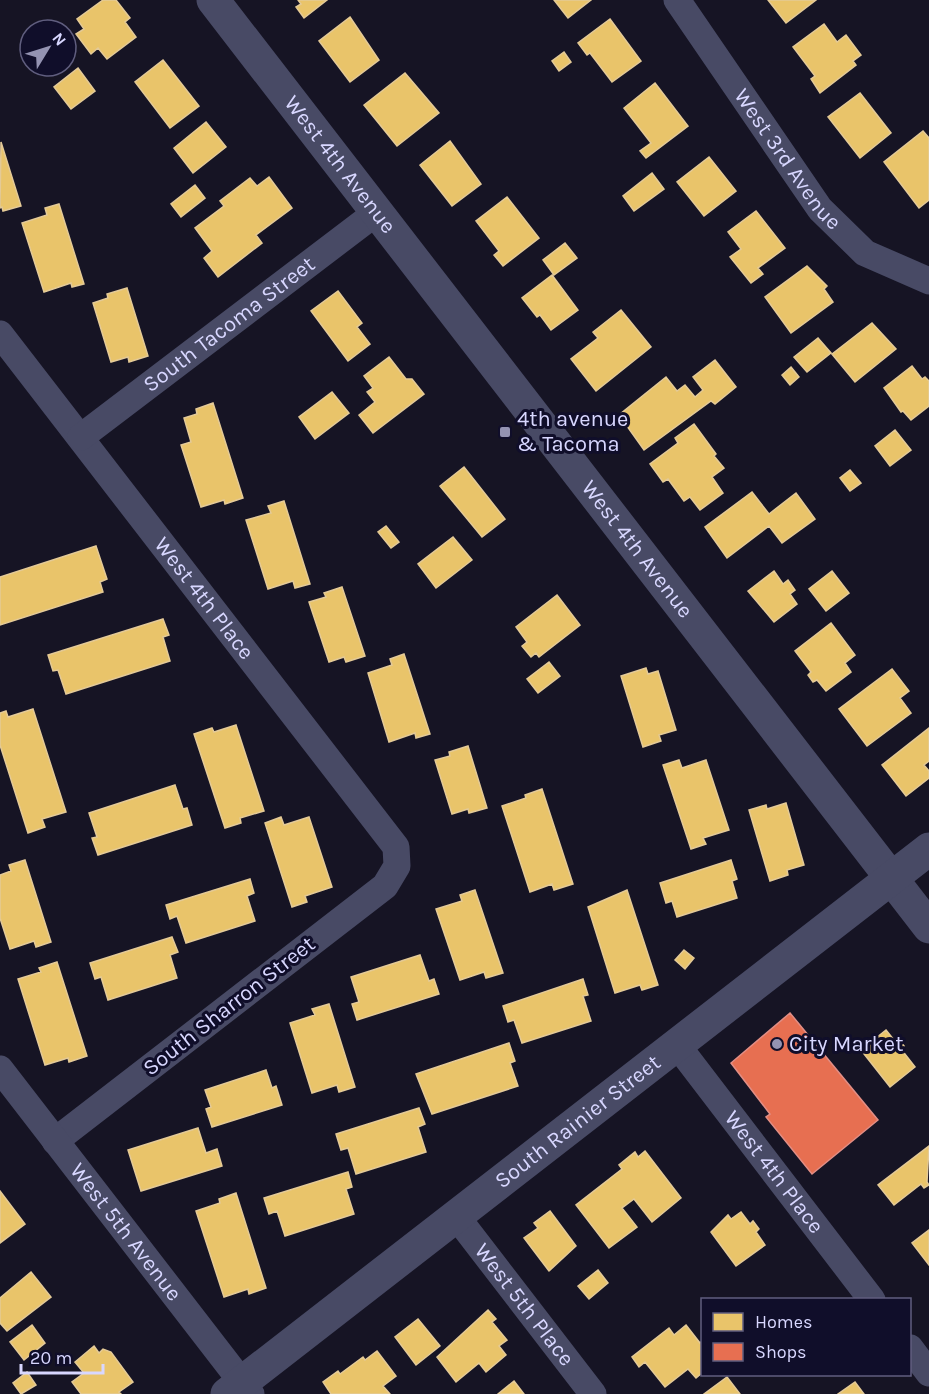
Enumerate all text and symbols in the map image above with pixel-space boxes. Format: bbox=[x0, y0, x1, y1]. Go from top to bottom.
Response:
north arrow bbox=[18, 18, 78, 78]
text: N bbox=[48, 29, 70, 49]
street label: West 3rd Avenue bbox=[729, 84, 846, 235]
street label: West 4th Avenue bbox=[279, 91, 401, 239]
street label: South Tacoma Street bbox=[138, 251, 320, 398]
place label: 4th avenue & Tacoma bbox=[517, 406, 628, 457]
marker: 4th avenue & Tacoma bbox=[498, 425, 512, 439]
street label: West 4th Avenue bbox=[576, 475, 699, 623]
street label: West 4th Place bbox=[149, 532, 259, 665]
street label: South Sharron Street bbox=[138, 931, 320, 1081]
place label: City Market bbox=[789, 1031, 903, 1057]
marker: City Market bbox=[770, 1037, 784, 1051]
street label: South Rainier Street bbox=[490, 1049, 666, 1194]
street label: West 4th Place bbox=[719, 1106, 829, 1239]
street label: West 5th Avenue bbox=[65, 1158, 187, 1306]
street label: West 5th Place bbox=[469, 1238, 580, 1371]
legend bbox=[701, 1298, 911, 1376]
text: Homes bbox=[755, 1311, 812, 1333]
scale bar bbox=[21, 1337, 104, 1375]
text: Shops bbox=[755, 1341, 807, 1363]
text: 20 m bbox=[30, 1347, 72, 1369]

